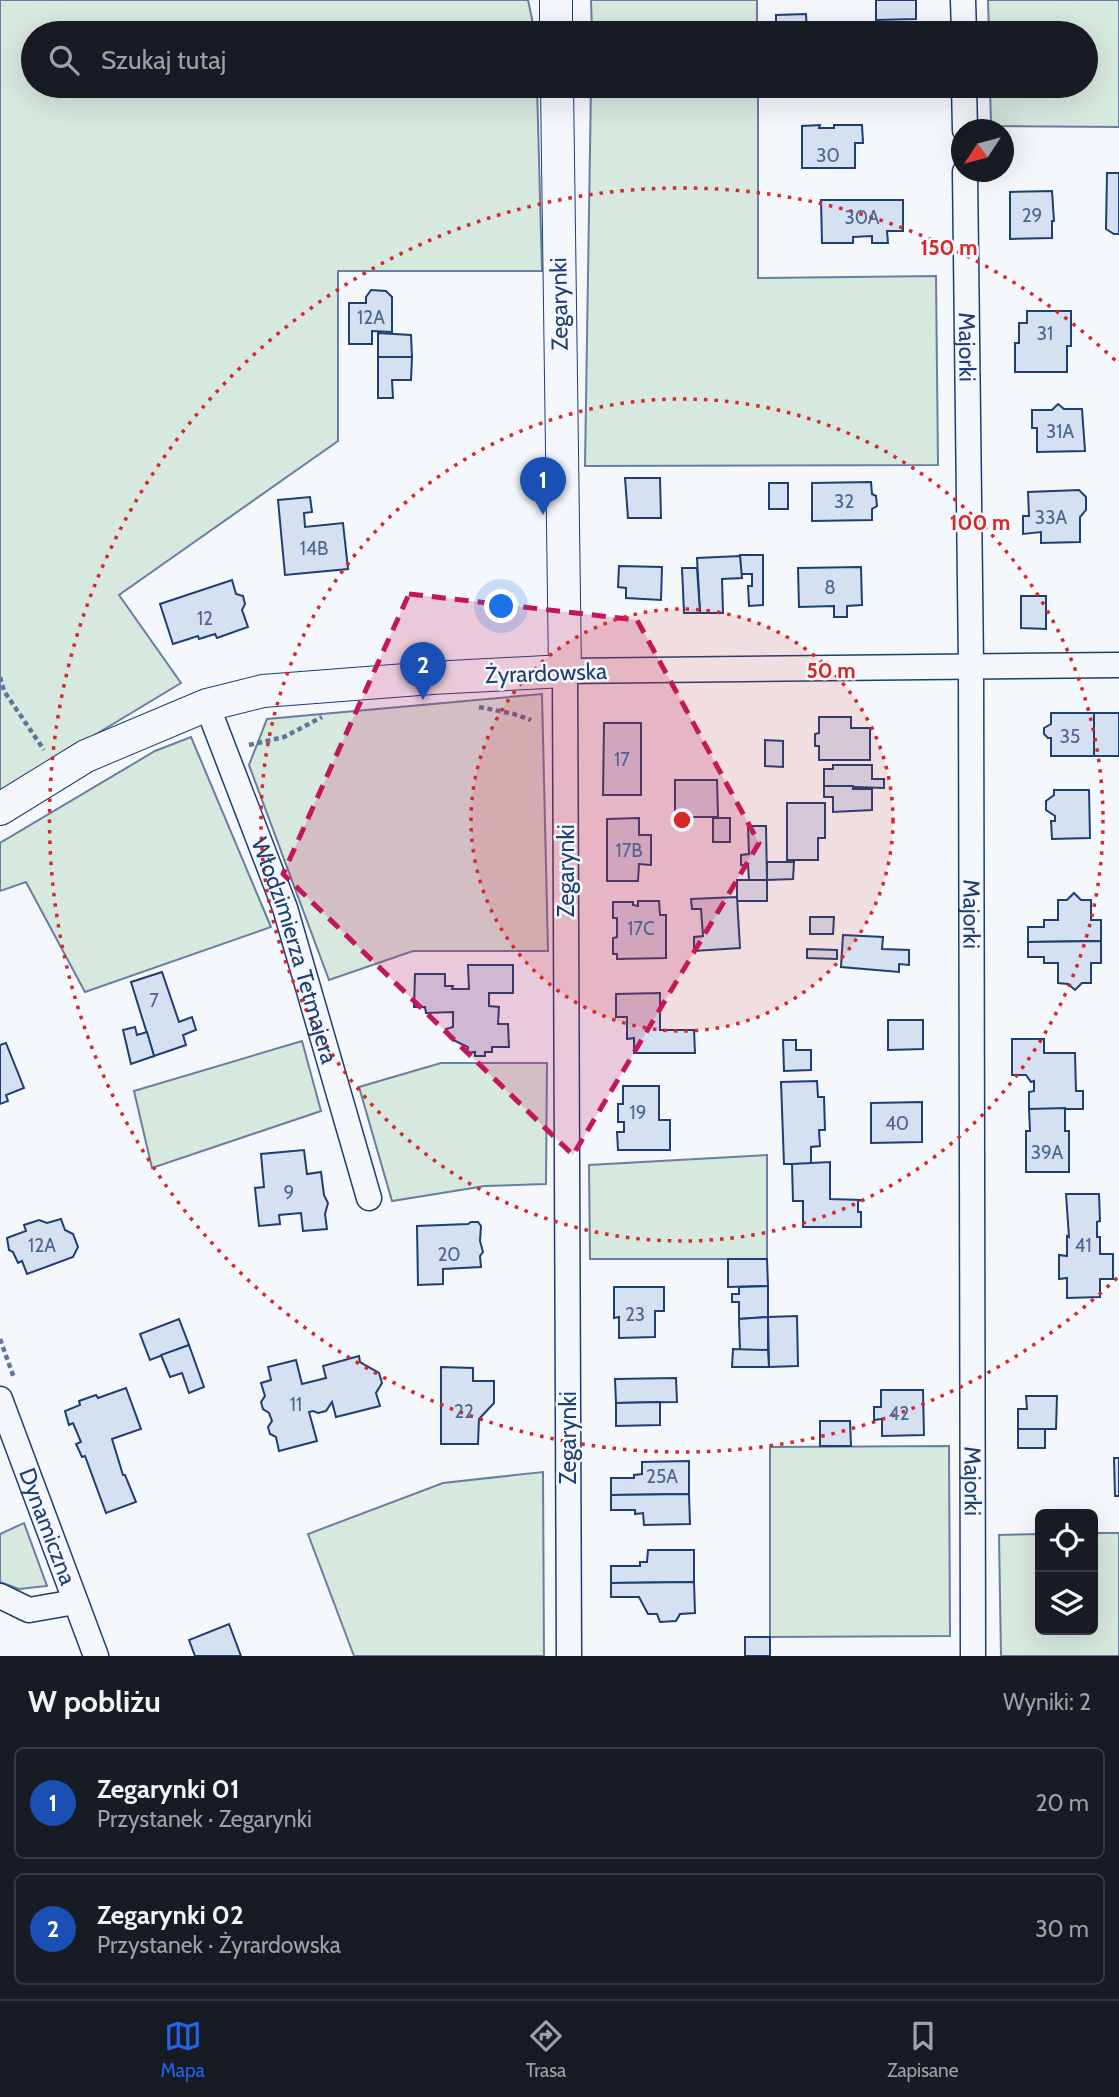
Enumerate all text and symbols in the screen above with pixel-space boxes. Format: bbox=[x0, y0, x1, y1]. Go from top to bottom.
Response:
search box bbox=[21, 21, 1098, 98]
icon: search bbox=[45, 41, 83, 79]
text: Szukaj tutaj bbox=[101, 44, 226, 76]
north arrow bbox=[951, 119, 1014, 182]
house number: 30 bbox=[816, 144, 840, 167]
house number: 29 bbox=[1022, 204, 1042, 227]
house number: 30A bbox=[844, 206, 880, 229]
text: 150 m bbox=[921, 235, 977, 260]
street label: Zegarynki bbox=[544, 257, 574, 351]
house number: 12A bbox=[357, 306, 385, 329]
street label: Majorki bbox=[953, 312, 982, 382]
house number: 31 bbox=[1037, 322, 1053, 345]
house number: 31A bbox=[1046, 420, 1074, 443]
pin: 1 bbox=[520, 457, 566, 515]
house number: 32 bbox=[834, 490, 854, 513]
house number: 33A bbox=[1035, 506, 1067, 529]
text: 100 m bbox=[950, 510, 1010, 535]
house number: 14B bbox=[300, 537, 328, 560]
house number: 8 bbox=[824, 576, 836, 599]
your location bbox=[484, 589, 518, 623]
house number: 12 bbox=[197, 607, 213, 630]
pin: 2 bbox=[400, 642, 446, 700]
street label: Żyrardowska bbox=[485, 657, 607, 689]
text: 50 m bbox=[806, 658, 856, 683]
house number: 35 bbox=[1060, 725, 1080, 748]
house number: 17 bbox=[614, 748, 630, 771]
centre of rings bbox=[670, 808, 694, 832]
street label: Zegarynki bbox=[552, 824, 580, 918]
street label: Włodzimierza Tetmajera bbox=[245, 834, 343, 1067]
house number: 17B bbox=[615, 839, 643, 862]
street label: Majorki bbox=[957, 879, 986, 949]
house number: 17C bbox=[627, 917, 655, 940]
house number: 7 bbox=[149, 989, 159, 1012]
house number: 19 bbox=[630, 1101, 647, 1124]
house number: 40 bbox=[885, 1112, 909, 1135]
house number: 39A bbox=[1031, 1141, 1063, 1164]
house number: 9 bbox=[284, 1181, 294, 1204]
house number: 12A bbox=[28, 1234, 56, 1257]
house number: 41 bbox=[1074, 1234, 1092, 1257]
house number: 20 bbox=[437, 1243, 461, 1266]
house number: 23 bbox=[625, 1303, 645, 1326]
street label: Zegarynki bbox=[554, 1391, 582, 1485]
house number: 11 bbox=[290, 1393, 302, 1416]
house number: 22 bbox=[454, 1400, 474, 1423]
house number: 42 bbox=[889, 1402, 909, 1425]
street label: Majorki bbox=[959, 1446, 987, 1516]
street label: Dynamiczna bbox=[13, 1464, 82, 1589]
house number: 25A bbox=[646, 1465, 678, 1488]
map controls bbox=[1035, 1509, 1098, 1635]
button: locate bbox=[1035, 1509, 1098, 1572]
button: layers bbox=[1035, 1572, 1098, 1635]
text: W pobliżu bbox=[28, 1683, 161, 1720]
text: Wyniki: 2 bbox=[1003, 1688, 1091, 1716]
text: Zegarynki 01 bbox=[97, 1773, 240, 1805]
text: 1 bbox=[49, 1789, 57, 1817]
text: 20 m bbox=[1036, 1789, 1089, 1817]
text: Przystanek · Zegarynki bbox=[97, 1805, 312, 1833]
text: Zegarynki 02 bbox=[97, 1899, 244, 1931]
text: 2 bbox=[47, 1915, 59, 1943]
text: 30 m bbox=[1035, 1915, 1089, 1943]
text: Przystanek · Żyrardowska bbox=[97, 1931, 341, 1959]
tab: Mapa bbox=[161, 2017, 205, 2082]
tab: Trasa bbox=[526, 2017, 566, 2082]
tab: Zapisane bbox=[887, 2017, 958, 2082]

